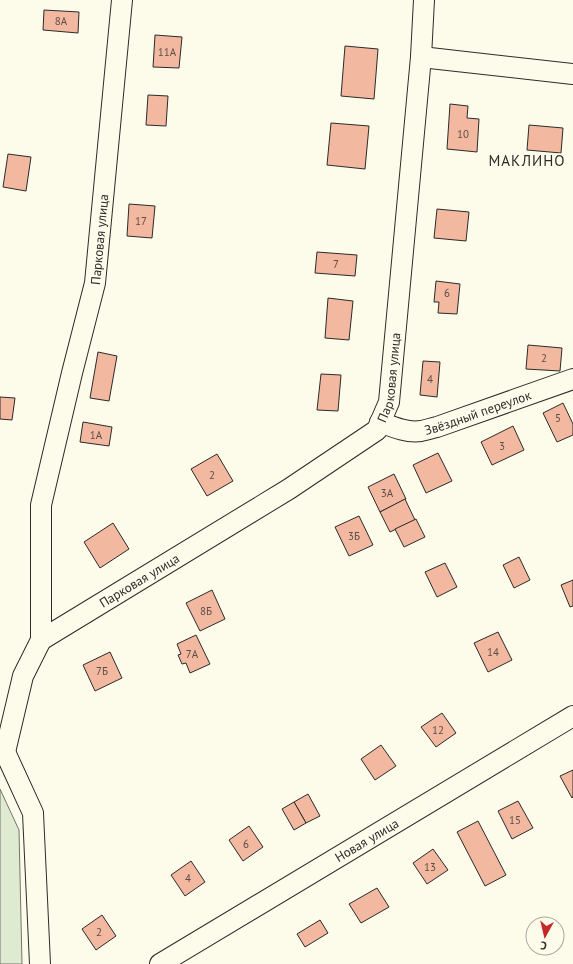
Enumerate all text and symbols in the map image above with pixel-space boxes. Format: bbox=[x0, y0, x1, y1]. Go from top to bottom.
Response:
house number: 8А bbox=[55, 14, 68, 28]
house number: 11А bbox=[158, 45, 177, 59]
house number: 10 bbox=[457, 127, 469, 141]
district label: МАКЛИНО bbox=[488, 151, 566, 170]
street label: Парковая улица bbox=[86, 193, 112, 285]
house number: 17 bbox=[135, 214, 147, 228]
house number: 7 bbox=[333, 257, 339, 271]
house number: 6 bbox=[444, 286, 450, 300]
street label: Парковая улица bbox=[373, 332, 404, 425]
house number: 2 bbox=[541, 351, 547, 365]
house number: 4 bbox=[427, 372, 433, 386]
street label: Звёздный переулок bbox=[422, 386, 534, 438]
house number: 5 bbox=[555, 411, 561, 425]
house number: 1А bbox=[90, 428, 103, 442]
house number: 3 bbox=[499, 439, 505, 453]
house number: 2 bbox=[209, 468, 215, 482]
house number: 3А bbox=[381, 486, 394, 500]
house number: 3Б bbox=[348, 529, 360, 543]
street label: Парковая улица bbox=[96, 549, 182, 611]
house number: 8Б bbox=[200, 604, 212, 618]
house number: 14 bbox=[487, 645, 499, 659]
house number: 7А bbox=[186, 647, 199, 661]
house number: 7Б bbox=[96, 664, 108, 678]
house number: 12 bbox=[432, 723, 444, 737]
house number: 15 bbox=[509, 813, 521, 827]
street label: Новая улица bbox=[332, 814, 402, 866]
house number: 6 bbox=[243, 837, 249, 851]
house number: 13 bbox=[424, 860, 436, 874]
house number: 4 bbox=[185, 871, 191, 885]
north arrow bbox=[525, 916, 565, 956]
house number: 2 bbox=[96, 925, 102, 939]
text: С bbox=[540, 939, 548, 953]

